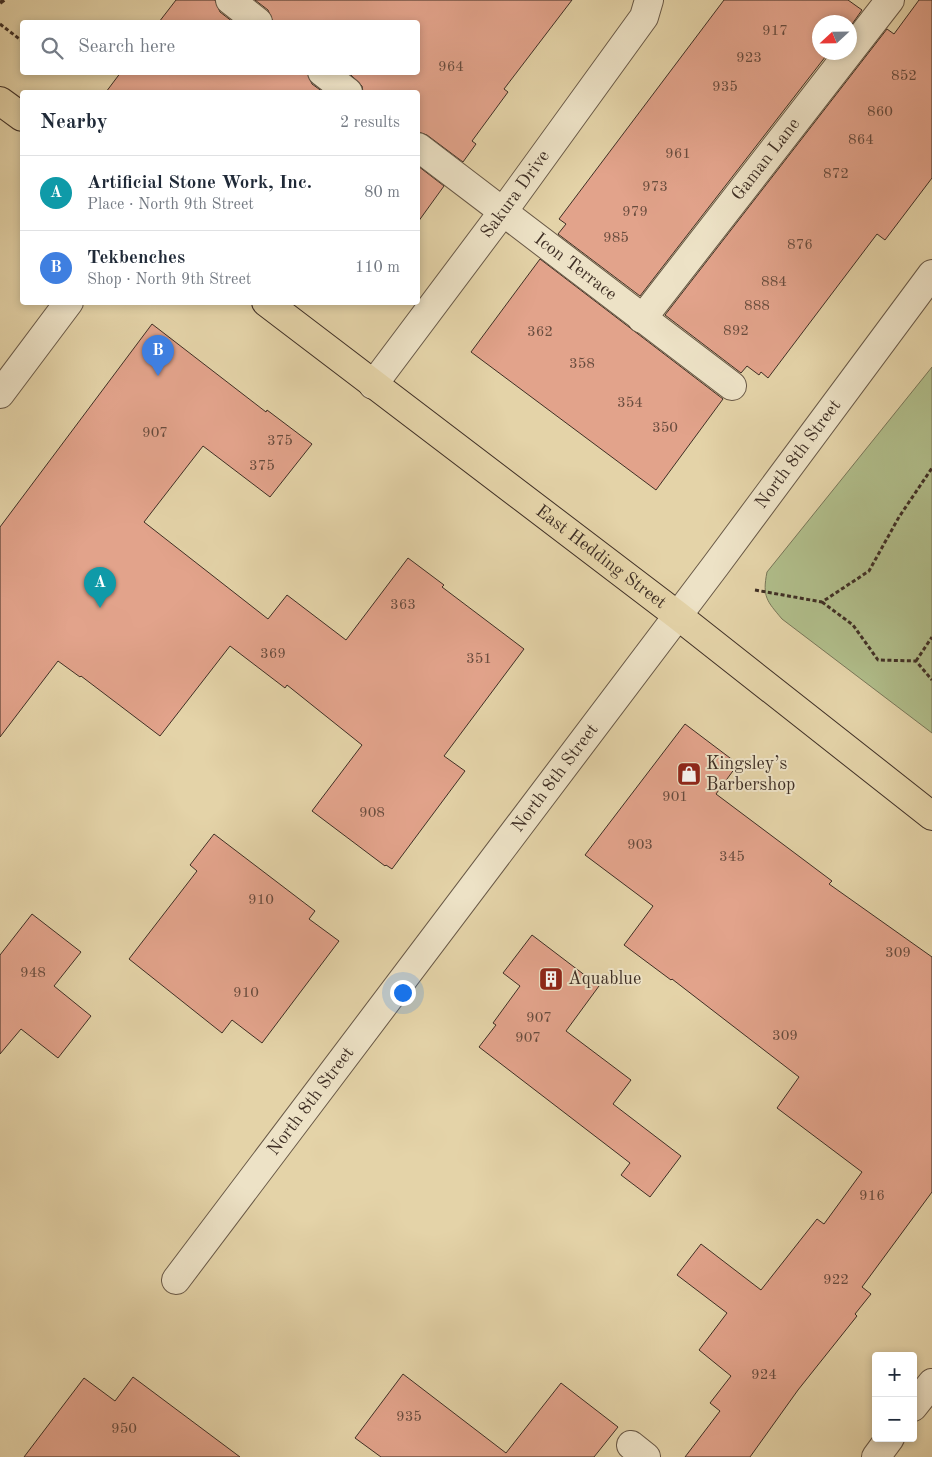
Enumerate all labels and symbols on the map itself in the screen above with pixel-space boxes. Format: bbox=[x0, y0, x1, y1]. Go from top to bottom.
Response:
north arrow bbox=[812, 15, 857, 60]
house number: 917 bbox=[762, 24, 788, 39]
house number: 923 bbox=[736, 51, 762, 66]
house number: 964 bbox=[438, 60, 464, 75]
house number: 852 bbox=[891, 69, 917, 84]
house number: 935 bbox=[712, 80, 738, 95]
house number: 860 bbox=[867, 105, 893, 120]
street label: Gaman Lane bbox=[729, 115, 803, 204]
house number: 864 bbox=[848, 133, 874, 148]
street label: Sakura Drive bbox=[477, 147, 553, 241]
house number: 961 bbox=[665, 147, 691, 162]
house number: 872 bbox=[823, 167, 849, 182]
house number: 973 bbox=[642, 180, 668, 195]
house number: 979 bbox=[622, 205, 648, 220]
street label: Icon Terrace bbox=[531, 230, 620, 304]
house number: 985 bbox=[603, 231, 629, 246]
house number: 876 bbox=[787, 238, 813, 253]
house number: 884 bbox=[761, 275, 787, 290]
house number: 888 bbox=[744, 299, 770, 314]
house number: 892 bbox=[723, 324, 749, 339]
house number: 362 bbox=[527, 325, 553, 340]
pin: B bbox=[142, 335, 174, 376]
house number: 358 bbox=[569, 357, 595, 372]
house number: 354 bbox=[617, 396, 643, 411]
street label: North 8th Street bbox=[752, 396, 844, 512]
house number: 350 bbox=[652, 421, 678, 436]
house number: 907 bbox=[142, 426, 168, 441]
house number: 375 bbox=[267, 434, 293, 449]
house number: 375 bbox=[249, 459, 275, 474]
street label: East Hedding Street bbox=[532, 502, 670, 612]
pin: A bbox=[84, 567, 116, 608]
house number: 363 bbox=[390, 598, 416, 613]
house number: 369 bbox=[260, 647, 286, 662]
house number: 351 bbox=[466, 652, 492, 667]
street label: North 8th Street bbox=[509, 720, 602, 836]
place label: Kingsley’s Barbershop bbox=[706, 755, 795, 794]
shop icon: Kingsley’s Barbershop bbox=[676, 761, 702, 787]
house number: 901 bbox=[662, 790, 688, 805]
house number: 908 bbox=[359, 806, 385, 821]
house number: 903 bbox=[627, 838, 653, 853]
house number: 345 bbox=[719, 850, 745, 865]
house number: 910 bbox=[248, 893, 274, 908]
house number: 309 bbox=[885, 946, 911, 961]
house number: 948 bbox=[20, 966, 46, 981]
building icon: Aquablue bbox=[538, 966, 564, 992]
place label: Aquablue bbox=[568, 970, 641, 988]
your location bbox=[390, 980, 416, 1006]
house number: 910 bbox=[233, 986, 259, 1001]
house number: 907 bbox=[526, 1011, 552, 1026]
house number: 309 bbox=[772, 1029, 798, 1044]
house number: 907 bbox=[515, 1031, 541, 1046]
street label: North 8th Street bbox=[264, 1044, 358, 1159]
house number: 916 bbox=[859, 1189, 885, 1204]
house number: 922 bbox=[823, 1273, 849, 1288]
house number: 924 bbox=[751, 1368, 777, 1383]
house number: 935 bbox=[396, 1410, 422, 1425]
house number: 950 bbox=[111, 1422, 137, 1437]

